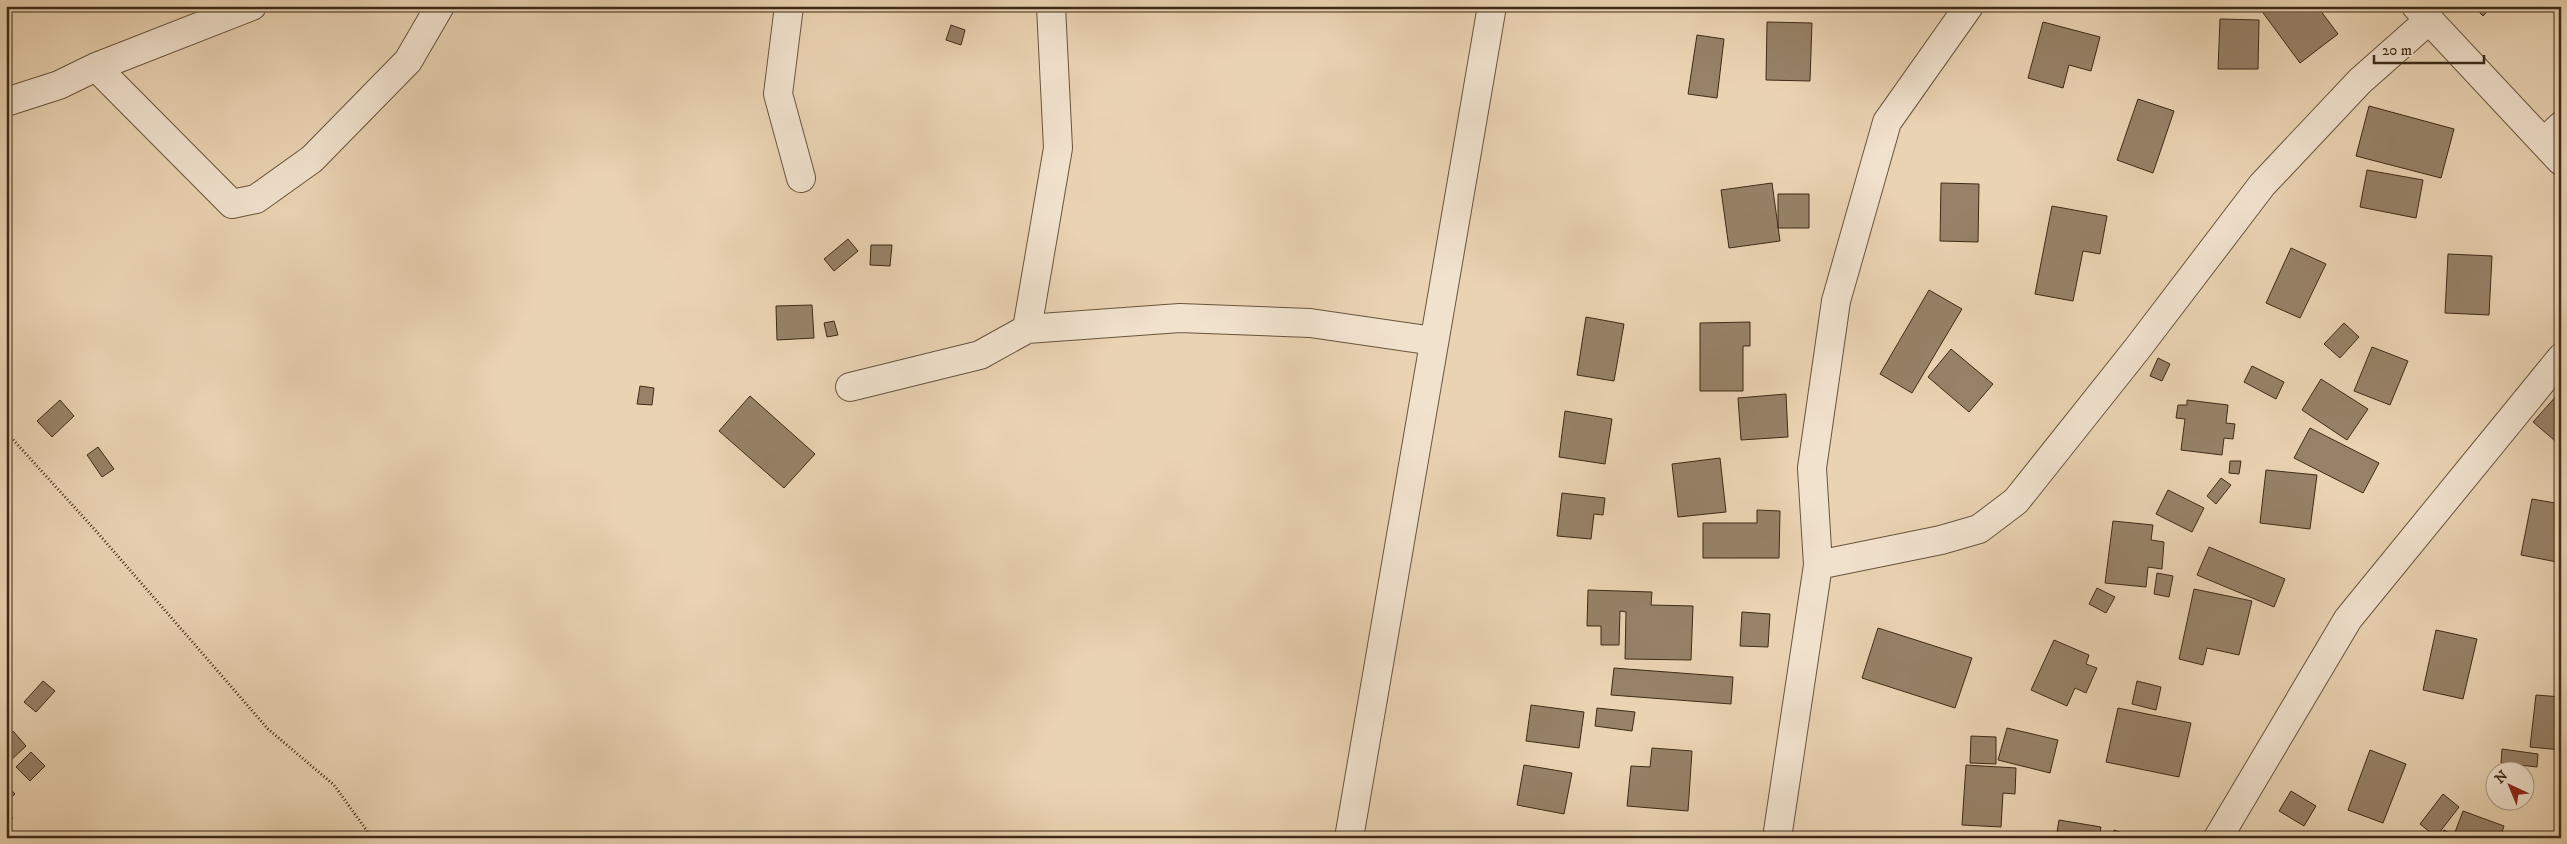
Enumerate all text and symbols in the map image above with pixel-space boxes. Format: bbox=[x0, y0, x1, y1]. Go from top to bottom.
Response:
scale bar bbox=[2374, 32, 2484, 64]
text: 20 m bbox=[2382, 41, 2412, 60]
north arrow bbox=[2484, 762, 2534, 812]
text: N bbox=[2491, 767, 2512, 788]

